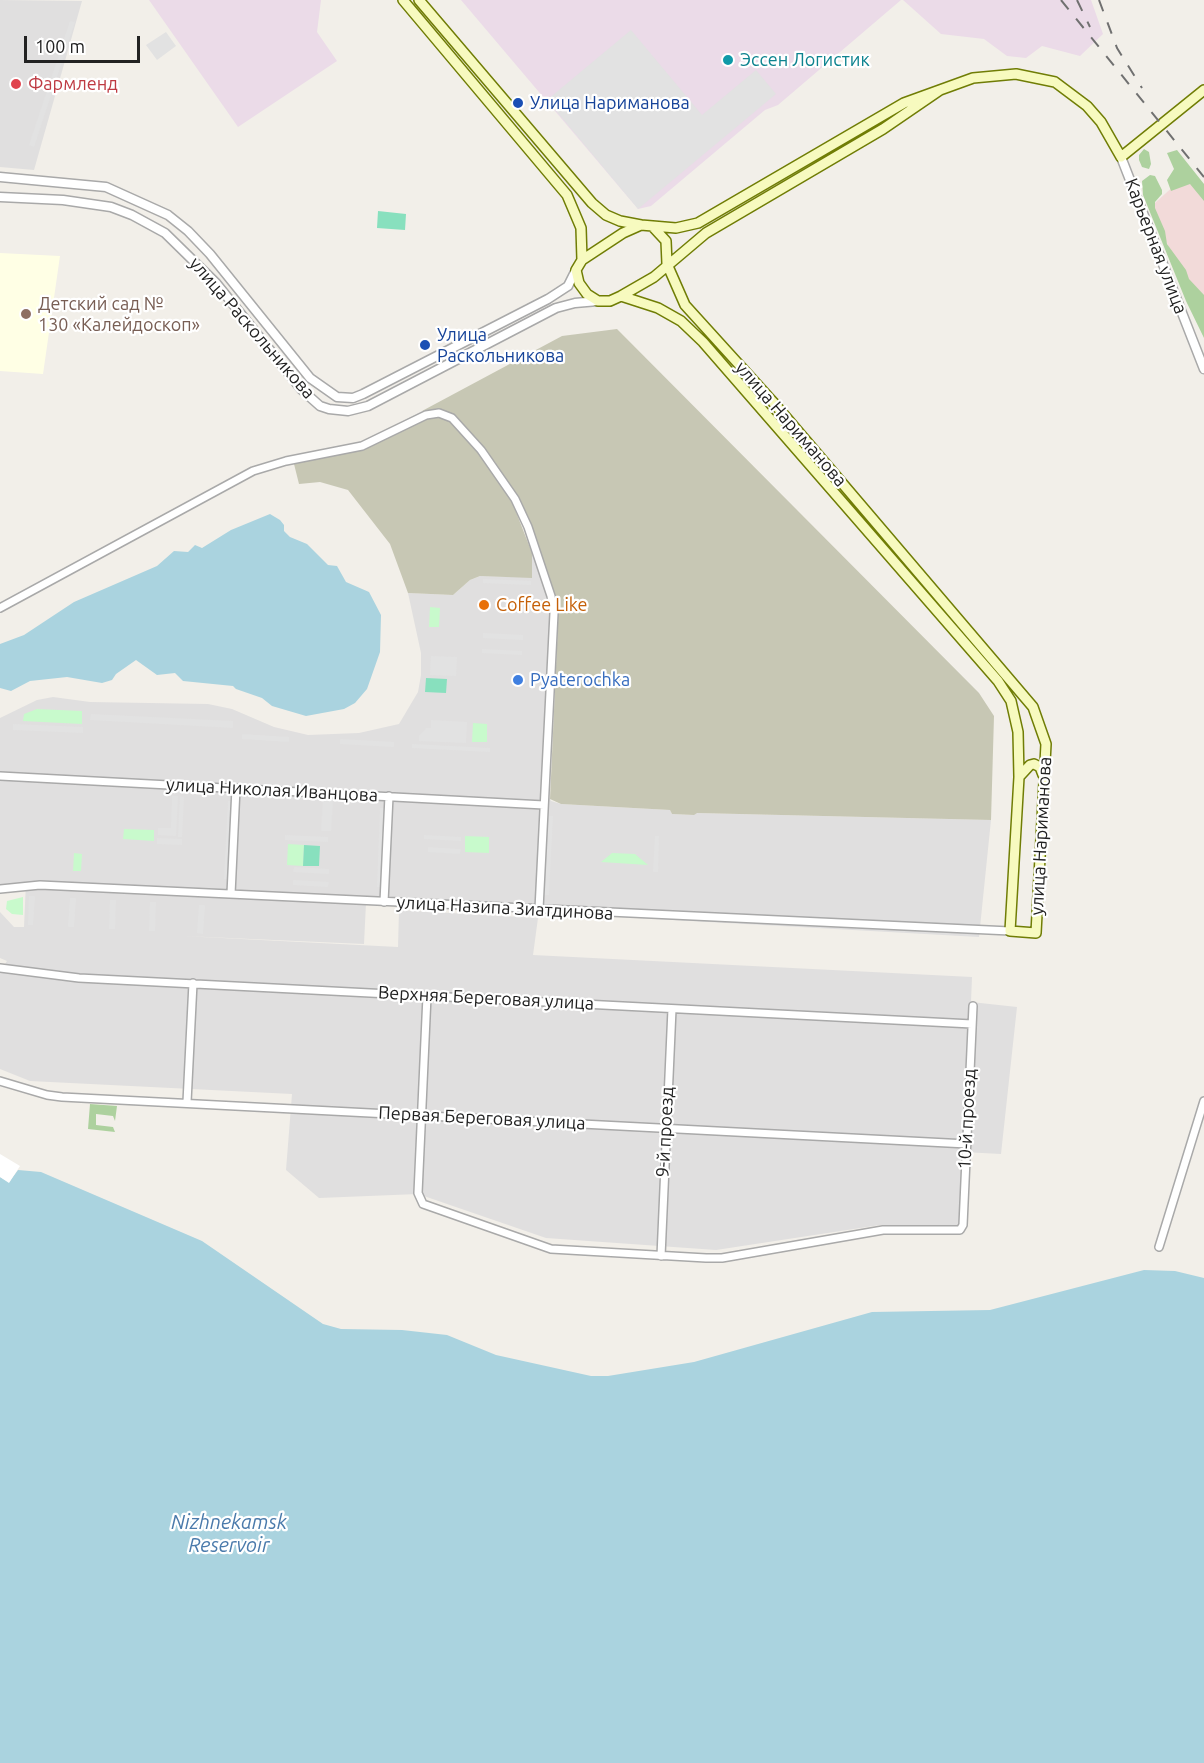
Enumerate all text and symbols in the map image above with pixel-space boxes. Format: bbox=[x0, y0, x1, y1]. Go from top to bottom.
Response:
scale bar bbox=[27, 24, 142, 62]
text: 100 m bbox=[35, 36, 85, 56]
place label: Эссен Логистик bbox=[740, 49, 870, 71]
marker: Эссен Логистик bbox=[721, 53, 735, 67]
place label: Фармленд bbox=[28, 73, 118, 95]
marker: Фармленд bbox=[9, 77, 23, 91]
place label: Улица Нариманова bbox=[530, 92, 690, 114]
marker: Улица Нариманова bbox=[511, 96, 525, 110]
street label: Карьерная улица bbox=[1120, 175, 1192, 317]
street label: улица Раскольникова bbox=[185, 253, 319, 403]
place label: Детский сад № 130 «Калейдоскоп» bbox=[38, 293, 200, 336]
marker: Детский сад № 130 «Калейдоскоп» bbox=[19, 307, 33, 321]
place label: Улица Раскольникова bbox=[437, 324, 564, 366]
marker: Улица Раскольникова bbox=[418, 338, 432, 352]
street label: улица Нариманова bbox=[731, 357, 851, 491]
place label: Coffee Like bbox=[496, 594, 587, 616]
marker: Coffee Like bbox=[477, 598, 491, 612]
place label: Pyaterochka bbox=[530, 669, 630, 691]
marker: Pyaterochka bbox=[511, 673, 525, 687]
street label: улица Нариманова bbox=[1026, 756, 1056, 916]
street label: улица Николая Иванцова bbox=[165, 774, 379, 806]
street label: улица Назипа Зиатдинова bbox=[396, 892, 614, 924]
street label: Верхняя Береговая улица bbox=[377, 982, 595, 1014]
street label: 10-й проезд bbox=[954, 1068, 980, 1170]
street label: 9-й проезд bbox=[652, 1086, 678, 1178]
street label: Первая Береговая улица bbox=[378, 1102, 586, 1134]
water label: Nizhnekamsk Reservoir bbox=[171, 1510, 287, 1557]

